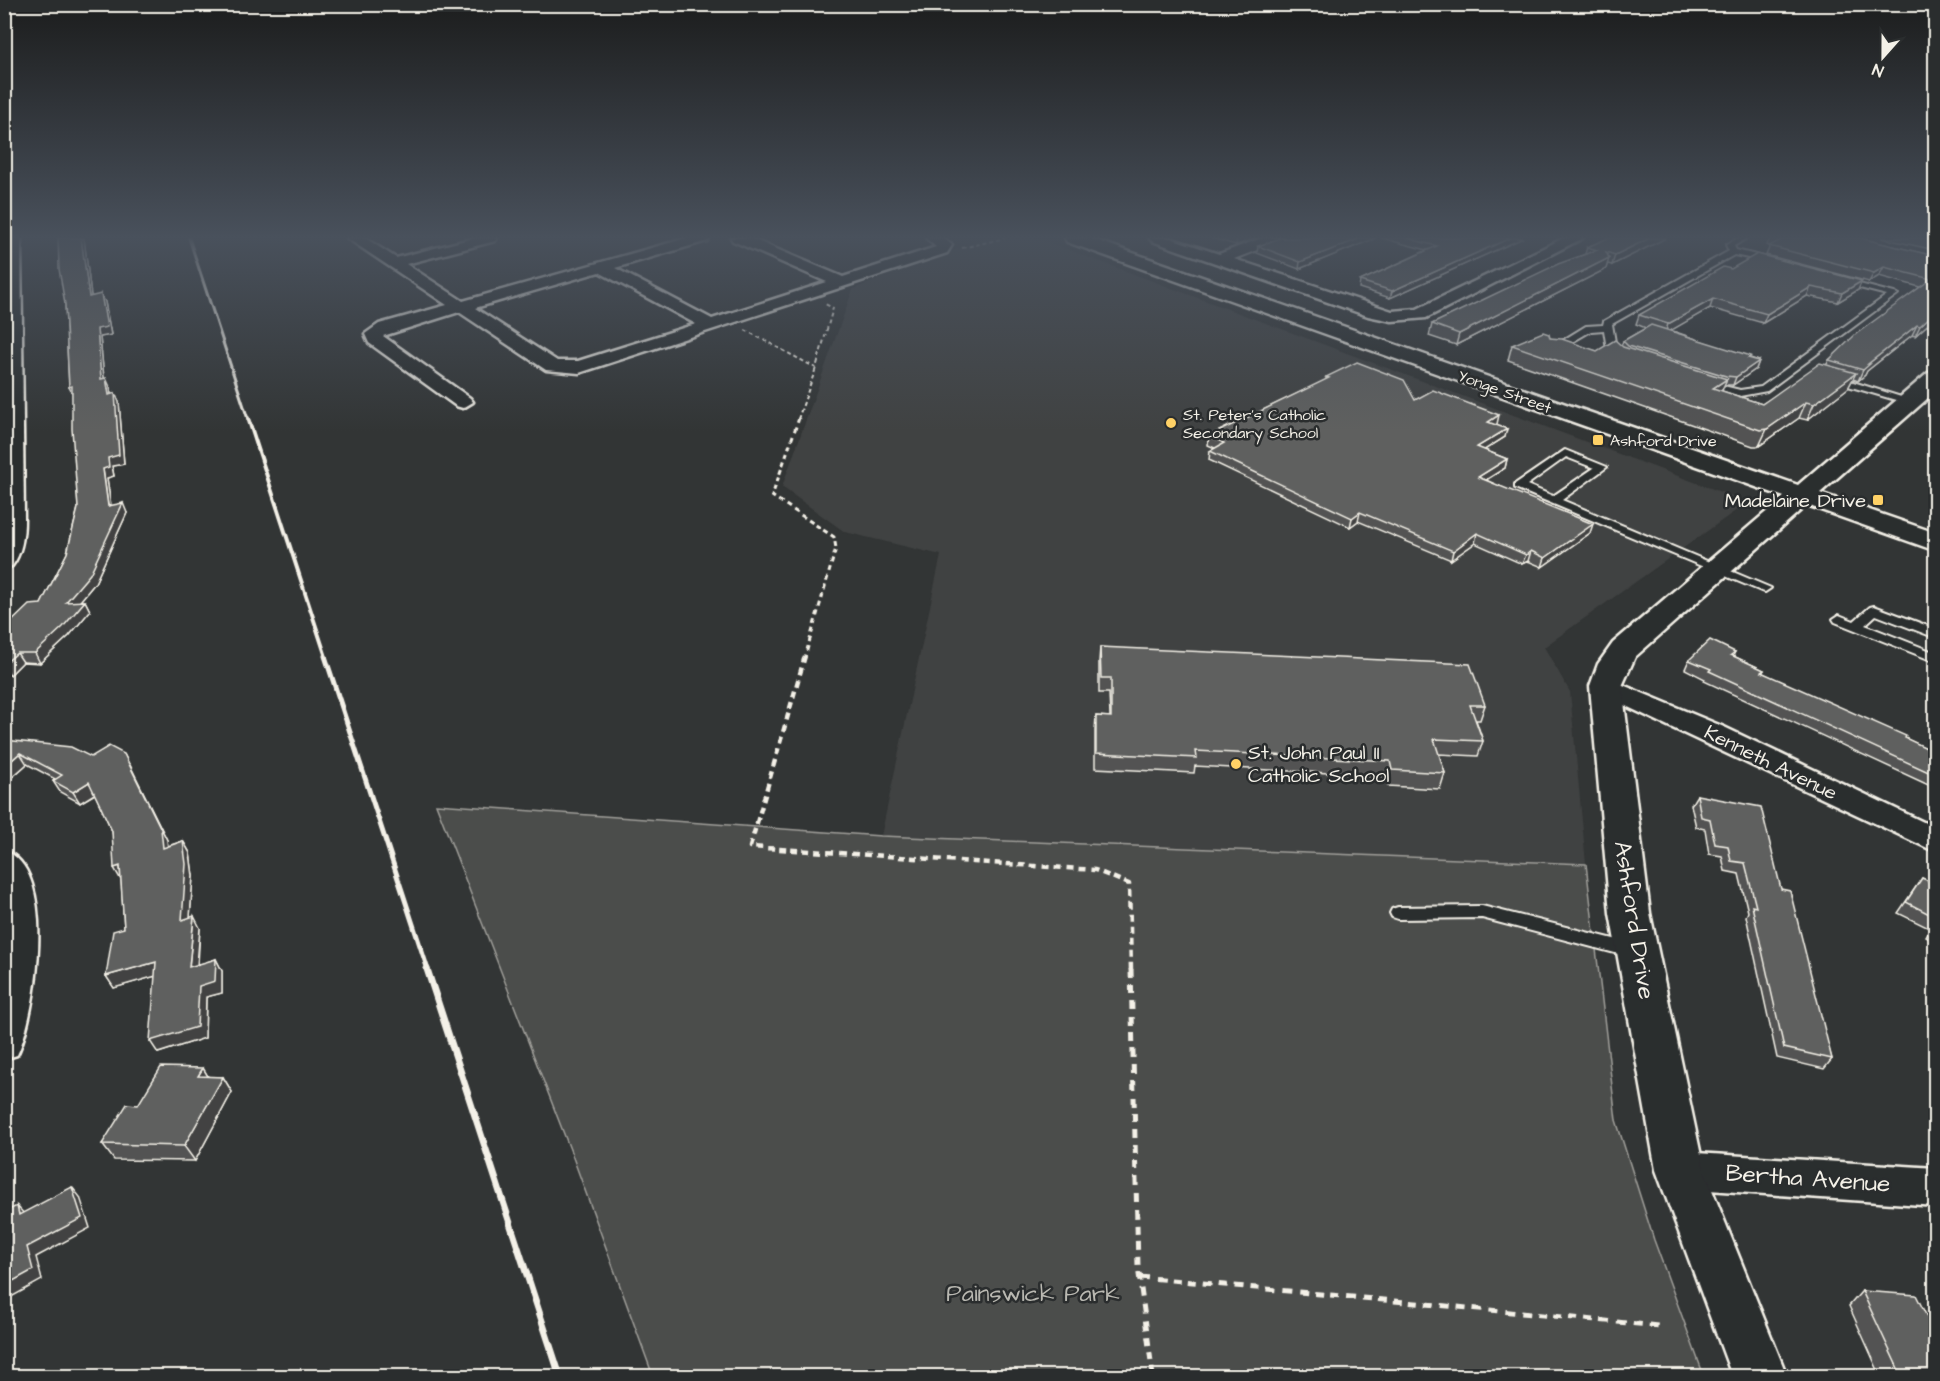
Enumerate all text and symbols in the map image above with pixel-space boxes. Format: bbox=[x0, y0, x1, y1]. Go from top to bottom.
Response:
north arrow bbox=[1853, 27, 1913, 87]
text: N bbox=[1869, 58, 1887, 82]
street label: Yonge Street bbox=[1454, 365, 1555, 420]
place label: St. Peter's Catholic Secondary School bbox=[1183, 404, 1326, 445]
marker: St. Peter's Catholic Secondary School bbox=[1164, 416, 1178, 430]
place label: Ashford Drive bbox=[1610, 430, 1717, 452]
marker: Ashford Drive bbox=[1591, 433, 1605, 447]
place label: Madelaine Drive bbox=[1725, 487, 1866, 515]
marker: Madelaine Drive bbox=[1871, 493, 1885, 507]
street label: Kenneth Avenue bbox=[1699, 719, 1842, 807]
place label: St. John Paul II Catholic School bbox=[1248, 739, 1389, 790]
marker: St. John Paul II Catholic School bbox=[1229, 757, 1243, 771]
street label: Ashford Drive bbox=[1605, 838, 1663, 1002]
street label: Bertha Avenue bbox=[1725, 1156, 1891, 1202]
park label: Painswick Park bbox=[946, 1277, 1120, 1311]

